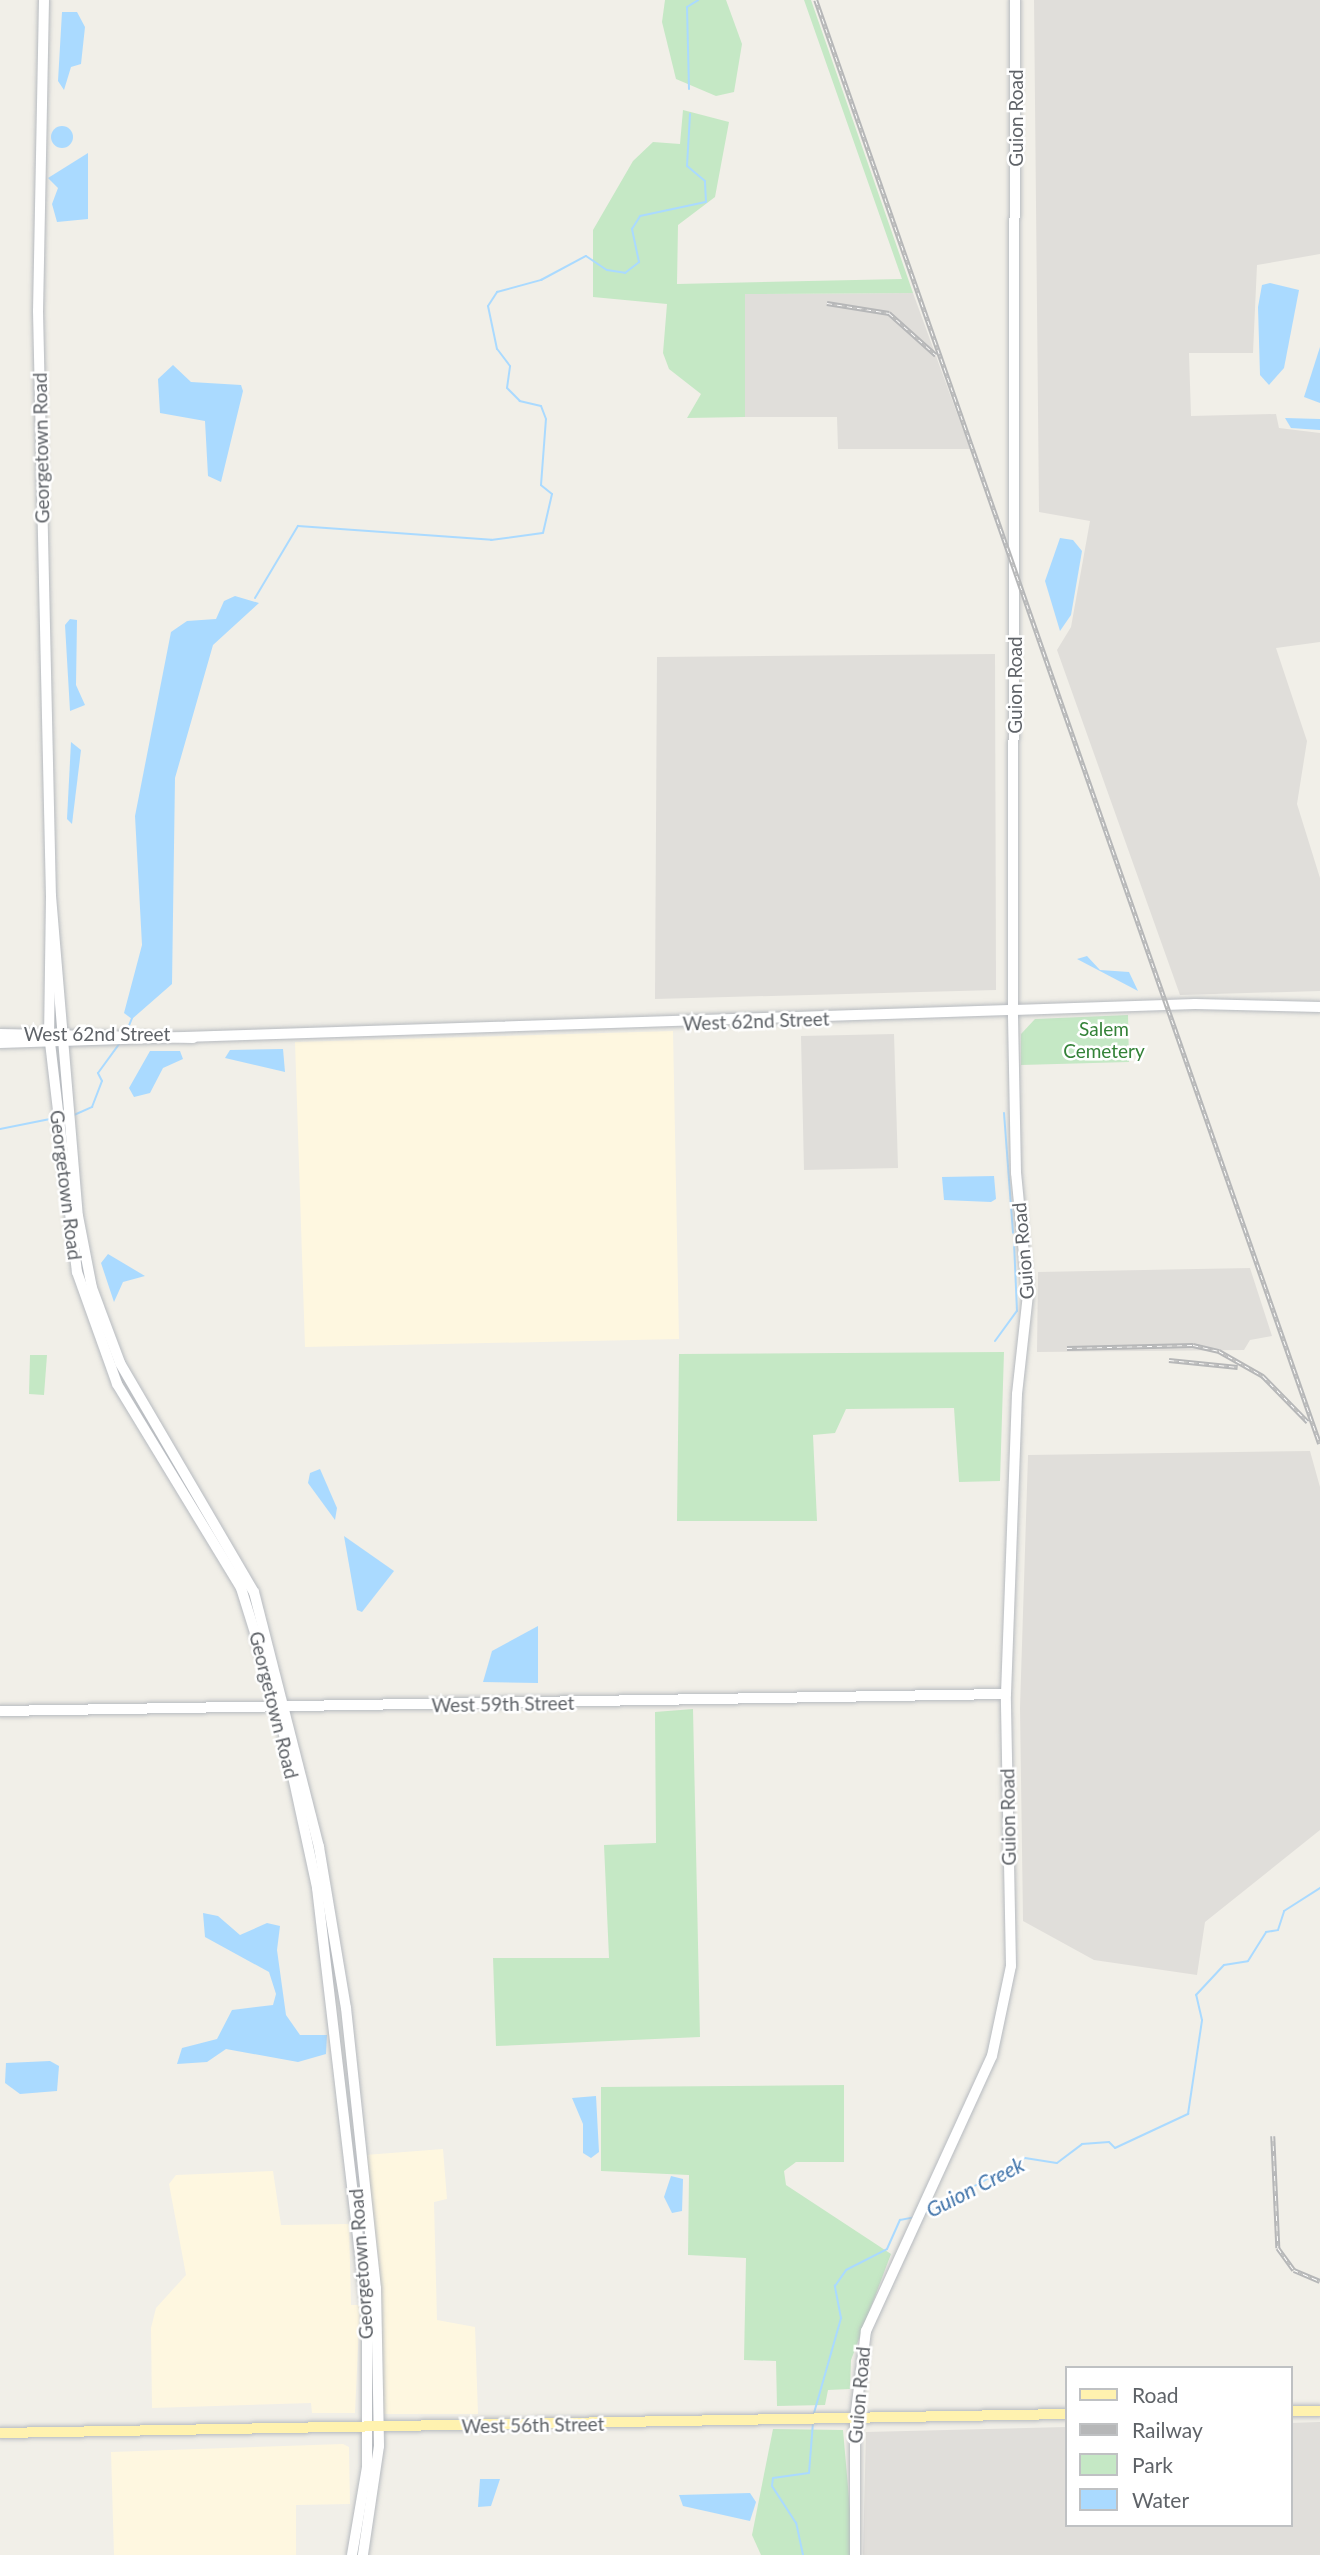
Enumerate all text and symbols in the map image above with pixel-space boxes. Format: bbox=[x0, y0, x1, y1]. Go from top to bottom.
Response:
street label: Guion Road bbox=[1005, 69, 1027, 167]
street label: Georgetown Road bbox=[28, 372, 54, 524]
street label: Guion Road bbox=[1004, 636, 1026, 734]
street label: West 62nd Street bbox=[682, 1007, 830, 1035]
park label: Salem Cemetery bbox=[1063, 1018, 1145, 1062]
street label: West 62nd Street bbox=[24, 1023, 170, 1045]
street label: Georgetown Road bbox=[45, 1109, 87, 1261]
street label: Guion Road bbox=[1007, 1202, 1039, 1300]
street label: Georgetown Road bbox=[245, 1629, 303, 1781]
street label: West 59th Street bbox=[431, 1691, 575, 1717]
street label: Guion Road bbox=[996, 1768, 1020, 1866]
water label: Guion Creek bbox=[922, 2152, 1028, 2222]
street label: Georgetown Road bbox=[344, 2188, 378, 2340]
street label: Guion Road bbox=[843, 2346, 875, 2444]
legend bbox=[1064, 2366, 1292, 2527]
text: Road bbox=[1132, 2382, 1179, 2407]
street label: West 56th Street bbox=[461, 2412, 605, 2438]
text: Railway bbox=[1132, 2417, 1203, 2442]
text: Park bbox=[1132, 2452, 1173, 2477]
text: Water bbox=[1132, 2487, 1189, 2512]

